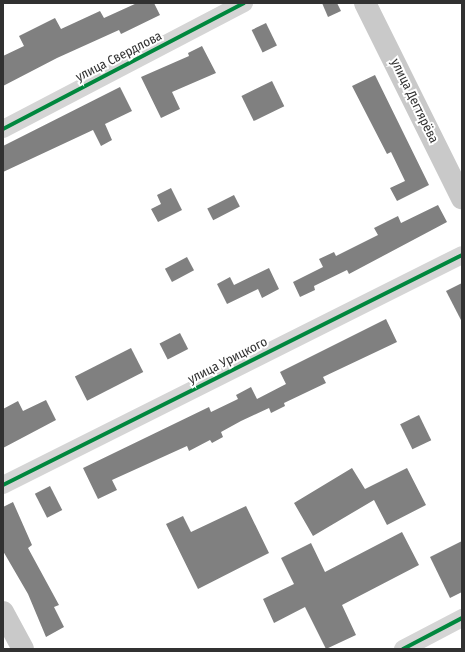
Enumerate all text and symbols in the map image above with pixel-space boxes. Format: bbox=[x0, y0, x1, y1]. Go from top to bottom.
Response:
street label: улица Свердлова bbox=[73, 29, 165, 85]
street label: улица Дегтярёва bbox=[387, 56, 441, 146]
street label: улица Урицкого bbox=[186, 334, 270, 388]

